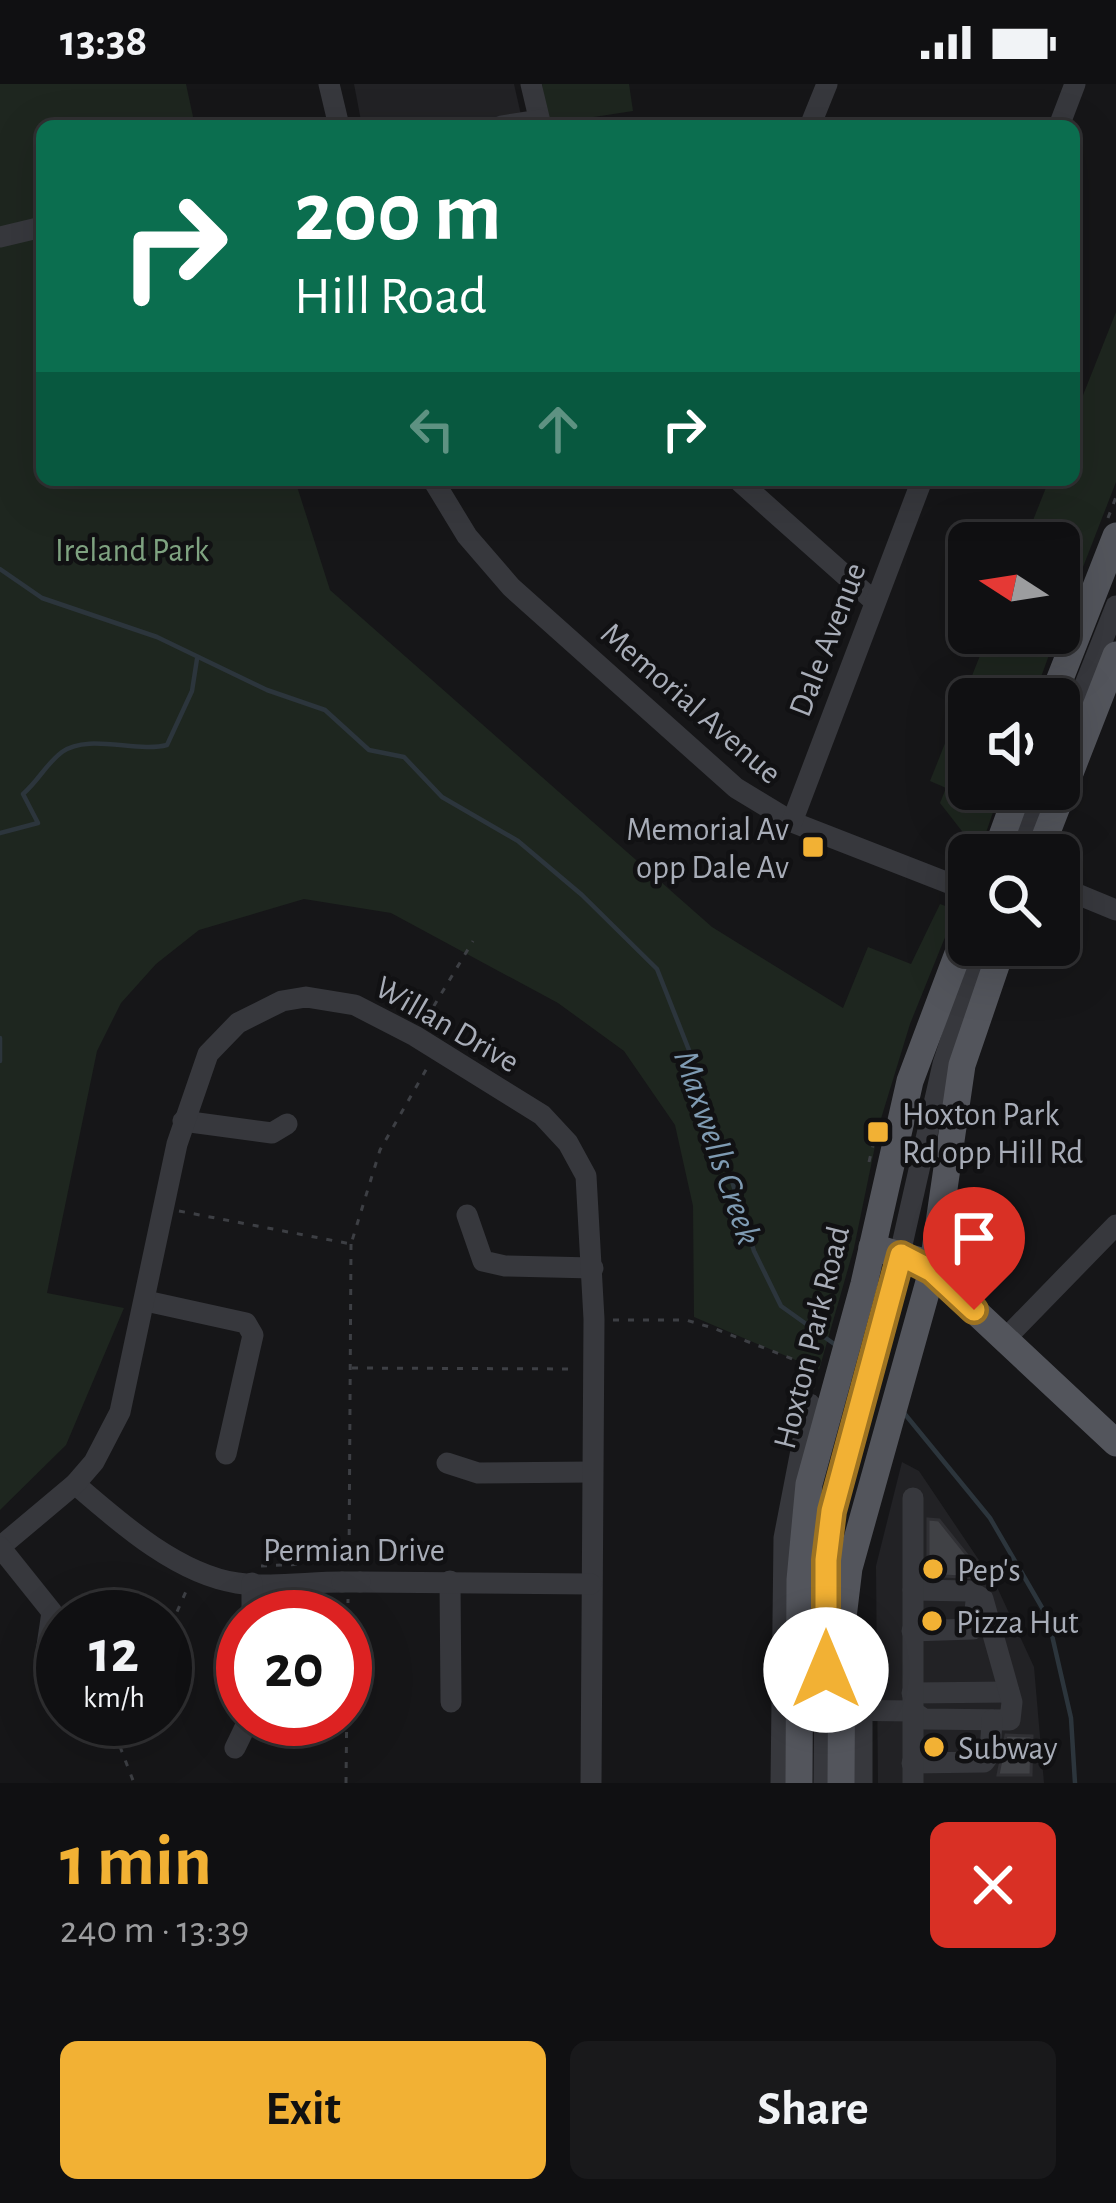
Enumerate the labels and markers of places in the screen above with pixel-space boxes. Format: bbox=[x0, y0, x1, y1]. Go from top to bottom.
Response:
place label: Memorial Av opp Dale Av bbox=[626, 814, 789, 885]
marker: Memorial Av opp Dale Av bbox=[800, 834, 826, 860]
place label: Hoxton Park Rd opp Hill Rd bbox=[902, 1099, 1083, 1170]
marker: Hoxton Park Rd opp Hill Rd bbox=[865, 1119, 891, 1145]
pin bbox=[923, 1187, 1025, 1310]
place label: Pep's bbox=[957, 1555, 1021, 1588]
marker: Pep's bbox=[920, 1556, 946, 1582]
place label: Pizza Hut bbox=[956, 1607, 1079, 1640]
marker: Pizza Hut bbox=[919, 1608, 945, 1634]
place label: Subway bbox=[958, 1733, 1058, 1766]
marker: Subway bbox=[921, 1734, 947, 1760]

